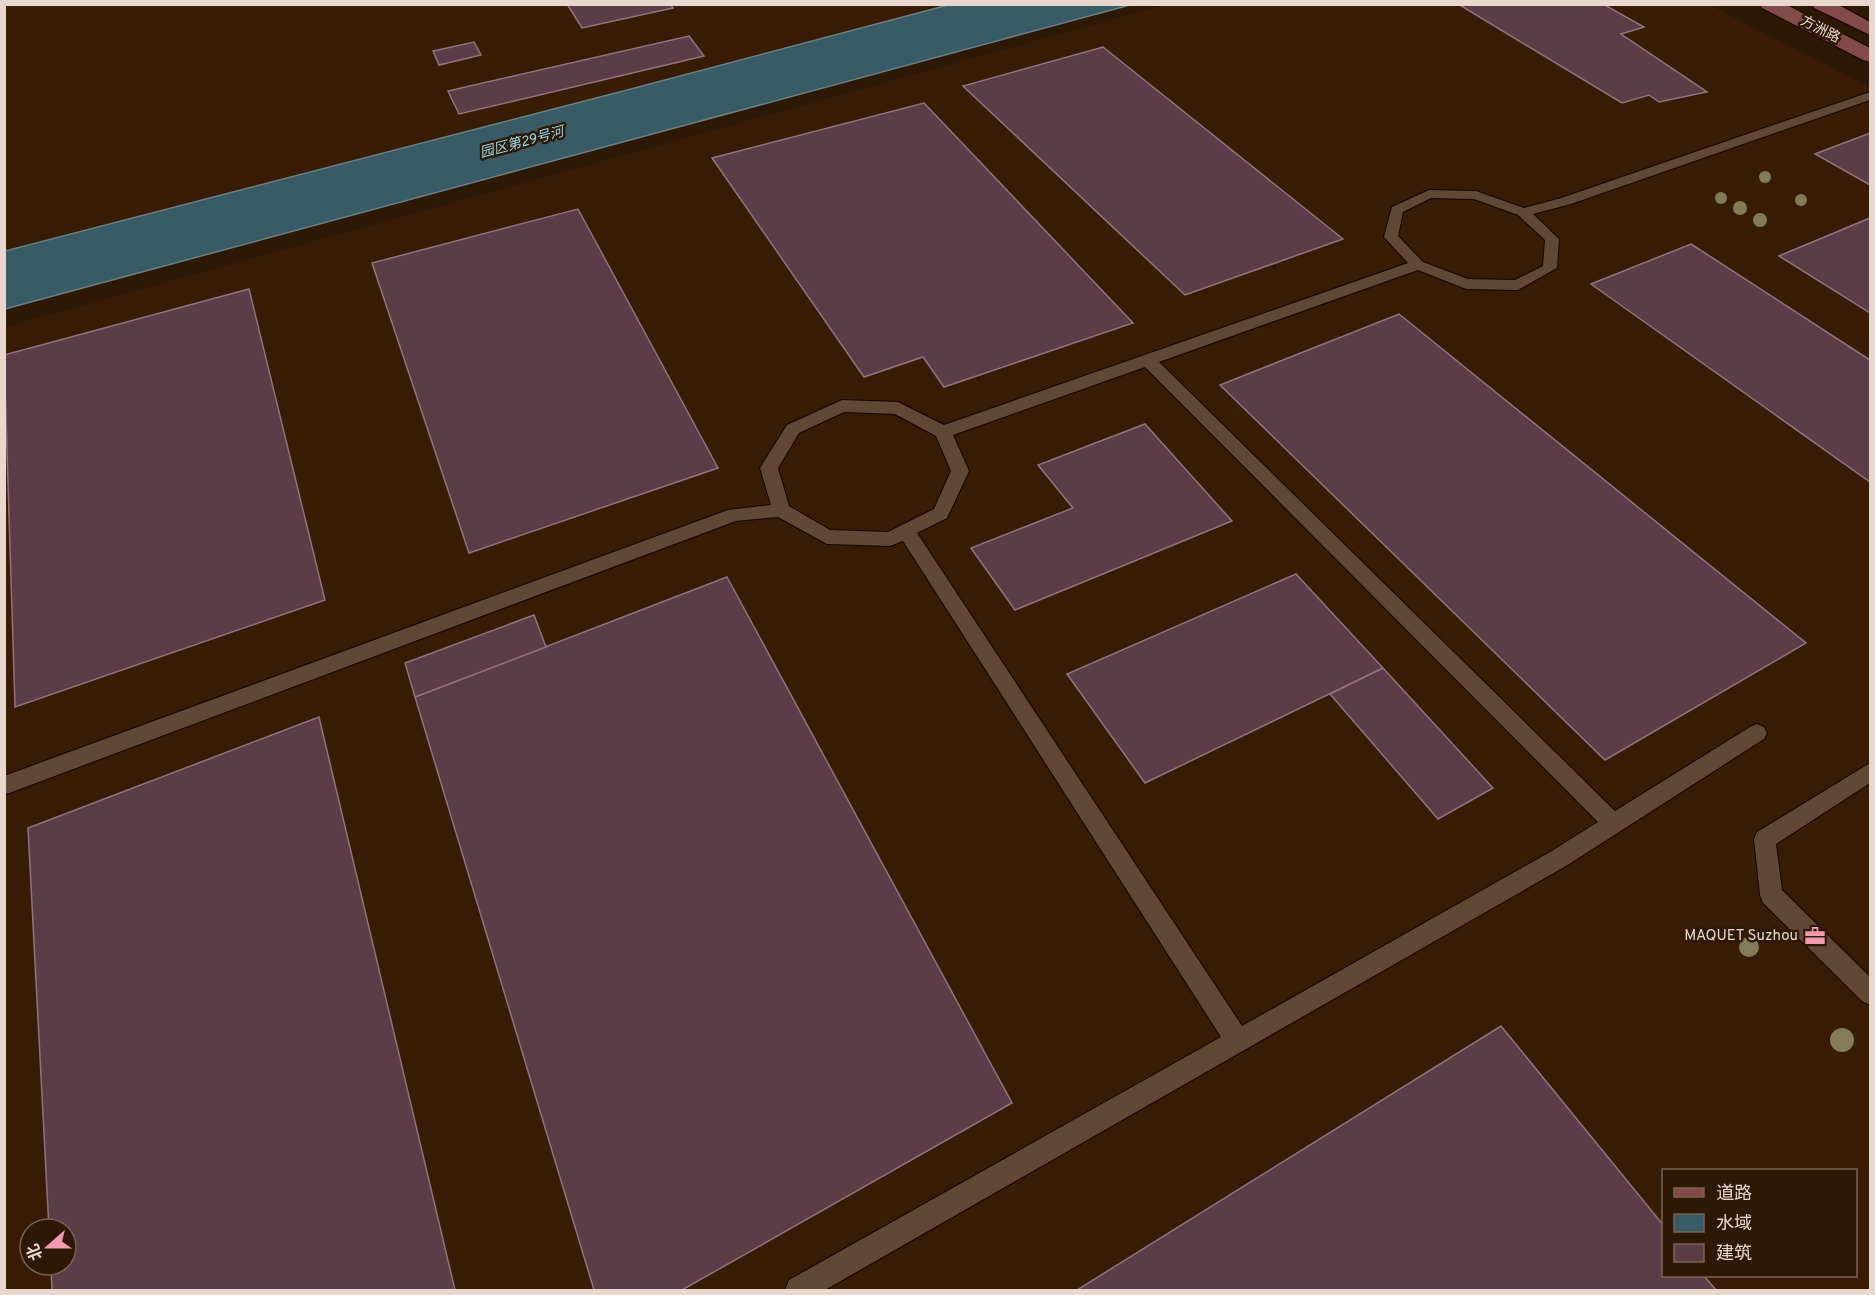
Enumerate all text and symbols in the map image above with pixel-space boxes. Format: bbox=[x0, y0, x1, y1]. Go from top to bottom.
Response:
street label: 方洲路 bbox=[1797, 12, 1843, 47]
water label: 园区第29号河 bbox=[478, 123, 569, 162]
office icon: MAQUET Suzhou bbox=[1803, 924, 1827, 948]
place label: MAQUET Suzhou bbox=[1684, 927, 1798, 946]
legend bbox=[1662, 1169, 1857, 1277]
text: 道路 bbox=[1716, 1183, 1752, 1206]
text: 水域 bbox=[1716, 1213, 1752, 1236]
north arrow bbox=[18, 1217, 78, 1277]
text: 北 bbox=[24, 1241, 48, 1263]
text: 建筑 bbox=[1716, 1243, 1752, 1266]

